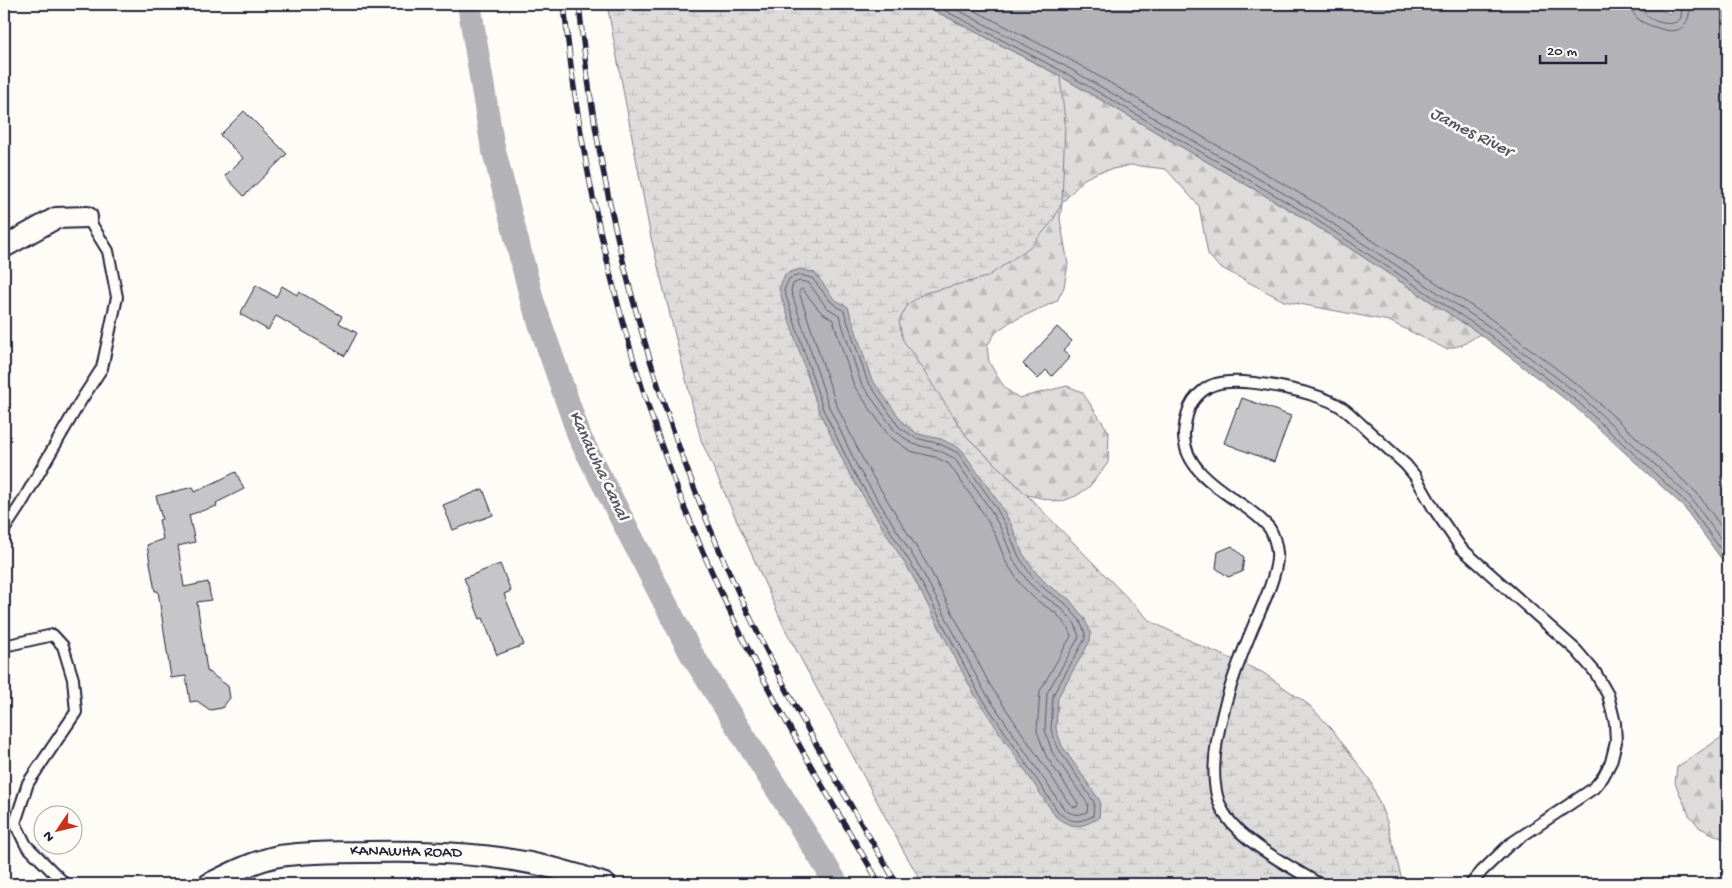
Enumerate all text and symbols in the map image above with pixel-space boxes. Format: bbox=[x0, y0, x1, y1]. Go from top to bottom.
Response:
scale bar bbox=[1540, 32, 1606, 64]
text: 20 m bbox=[1547, 43, 1577, 61]
water label: James River bbox=[1426, 103, 1519, 164]
water label: Kanawha Canal bbox=[563, 408, 633, 525]
north arrow bbox=[32, 806, 82, 856]
text: N bbox=[40, 827, 59, 845]
street label: KANAWHA ROAD bbox=[350, 843, 463, 863]

